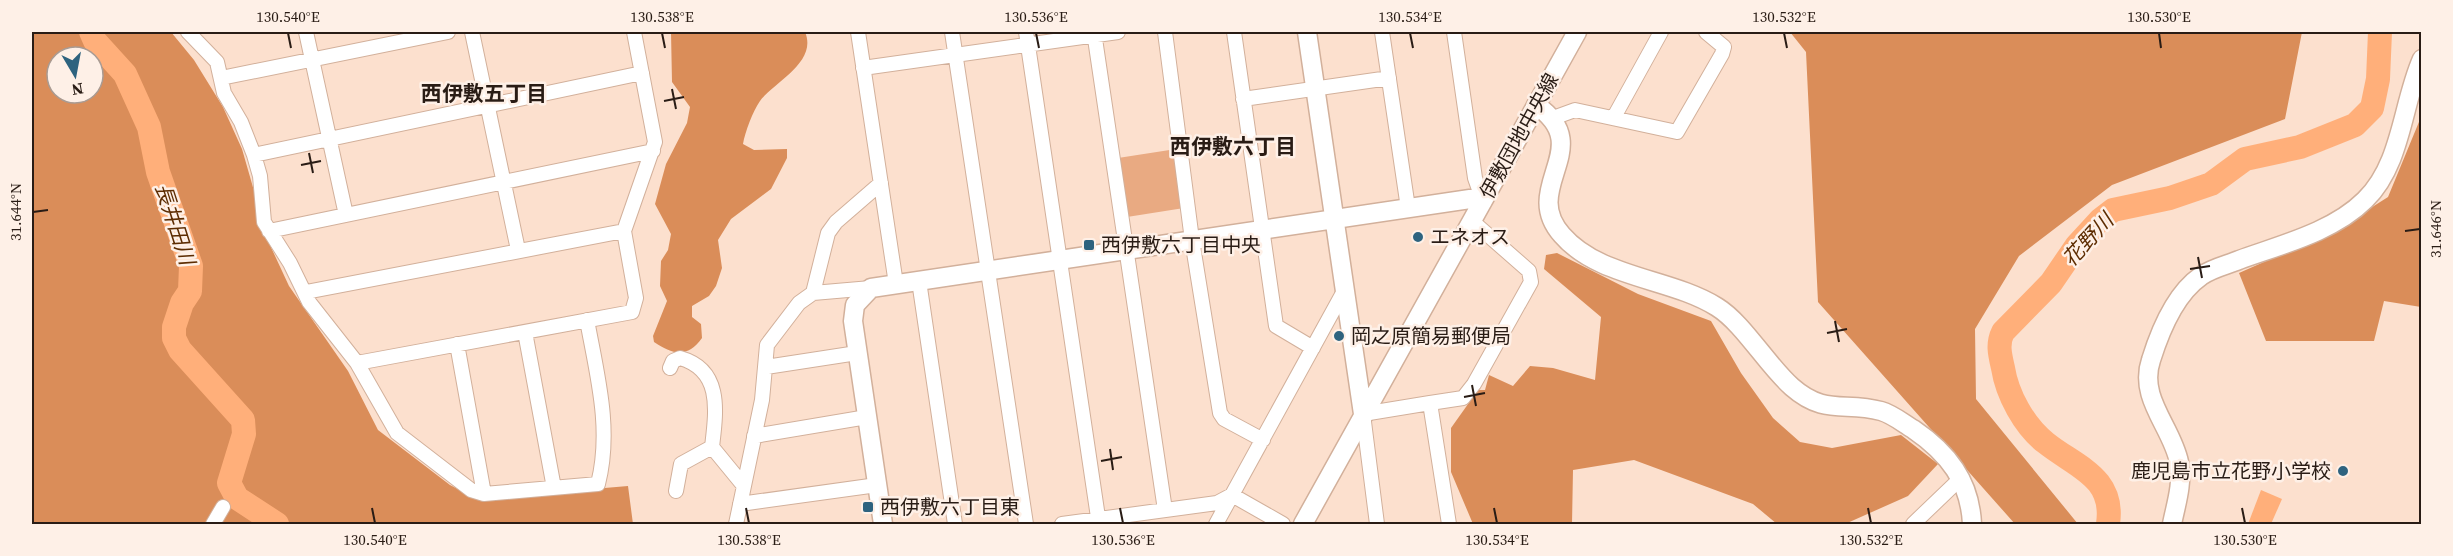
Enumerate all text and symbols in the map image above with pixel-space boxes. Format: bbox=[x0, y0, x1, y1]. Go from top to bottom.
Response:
text: 130.540°E bbox=[256, 6, 320, 27]
text: 130.538°E bbox=[630, 6, 694, 27]
text: 130.536°E bbox=[1004, 6, 1068, 27]
text: 130.534°E bbox=[1378, 6, 1442, 27]
text: 130.532°E bbox=[1752, 6, 1816, 27]
text: 130.530°E bbox=[2127, 6, 2191, 27]
north arrow bbox=[45, 45, 105, 105]
street label: 伊敷団地中央線 bbox=[1473, 68, 1565, 204]
text: N bbox=[70, 78, 85, 102]
district label: 西伊敷五丁目 bbox=[421, 79, 547, 108]
district label: 西伊敷六丁目 bbox=[1170, 132, 1296, 161]
water label: 長井田川 bbox=[149, 179, 203, 270]
text: 31.644°N bbox=[5, 183, 26, 241]
text: 31.646°N bbox=[2425, 200, 2446, 258]
water label: 花野川 bbox=[2056, 205, 2121, 273]
place label: エネオス bbox=[1430, 223, 1510, 251]
marker: エネオス bbox=[1411, 230, 1425, 244]
place label: 西伊敷六丁目中央 bbox=[1101, 231, 1261, 259]
marker: 西伊敷六丁目中央 bbox=[1082, 238, 1096, 252]
place label: 岡之原簡易郵便局 bbox=[1351, 322, 1511, 350]
marker: 岡之原簡易郵便局 bbox=[1332, 329, 1346, 343]
place label: 鹿児島市立花野小学校 bbox=[2131, 457, 2331, 485]
marker: 鹿児島市立花野小学校 bbox=[2336, 464, 2350, 478]
place label: 西伊敷六丁目東 bbox=[880, 493, 1020, 521]
marker: 西伊敷六丁目東 bbox=[861, 500, 875, 514]
text: 130.540°E bbox=[343, 529, 407, 550]
text: 130.538°E bbox=[717, 529, 781, 550]
text: 130.536°E bbox=[1091, 529, 1155, 550]
text: 130.534°E bbox=[1465, 529, 1529, 550]
text: 130.532°E bbox=[1839, 529, 1903, 550]
text: 130.530°E bbox=[2213, 529, 2277, 550]

